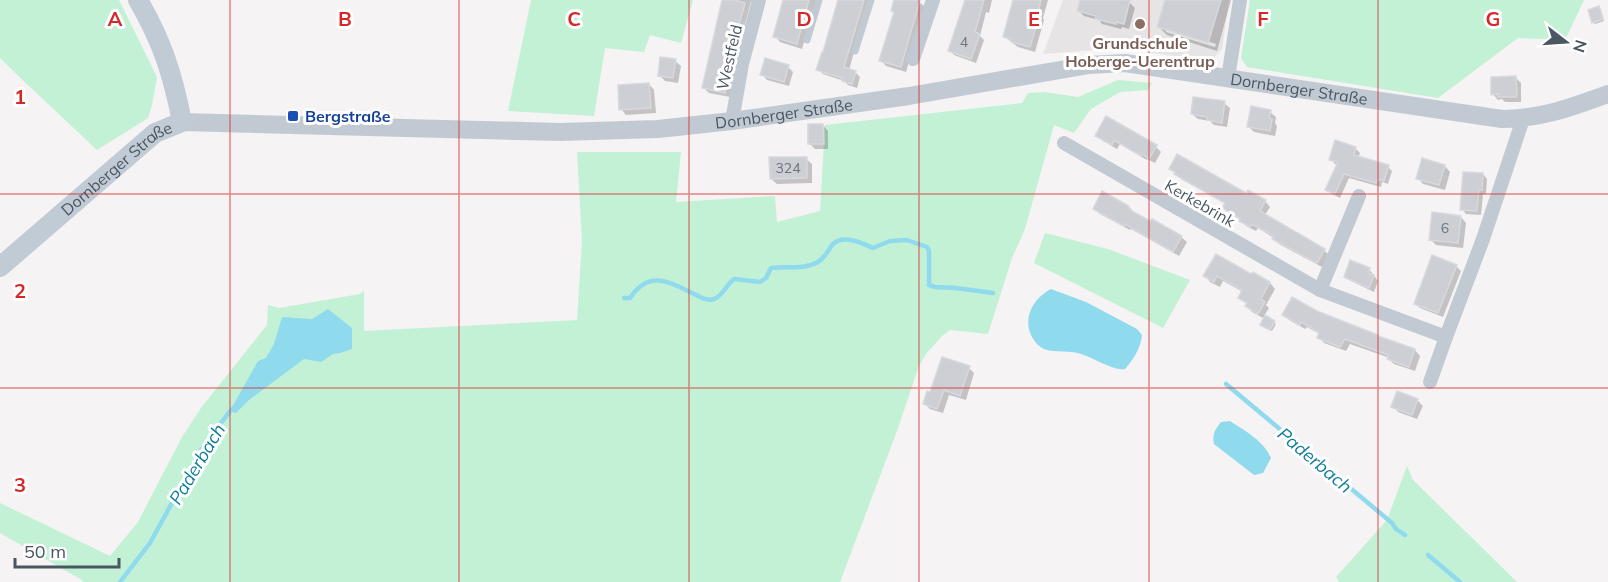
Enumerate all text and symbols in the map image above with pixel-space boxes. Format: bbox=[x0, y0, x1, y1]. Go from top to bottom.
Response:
text: A bbox=[108, 6, 123, 31]
text: B bbox=[338, 6, 352, 31]
text: C bbox=[567, 6, 581, 31]
text: D bbox=[796, 6, 812, 31]
text: E bbox=[1028, 6, 1040, 31]
text: F bbox=[1257, 6, 1269, 31]
text: G bbox=[1486, 6, 1500, 31]
north arrow bbox=[1536, 12, 1596, 72]
marker: Grundschule Hoberge-Uerentrup bbox=[1133, 17, 1147, 31]
street label: Westfeld bbox=[712, 22, 746, 92]
house number: 4 bbox=[960, 33, 969, 51]
place label: Grundschule Hoberge-Uerentrup bbox=[1065, 33, 1215, 71]
text: N bbox=[1569, 38, 1592, 55]
street label: Dornberger Straße bbox=[1229, 69, 1369, 109]
text: 1 bbox=[14, 84, 26, 109]
street label: Dornberger Straße bbox=[714, 94, 854, 133]
place label: Bergstraße bbox=[305, 106, 391, 126]
marker: Bergstraße bbox=[286, 109, 300, 123]
street label: Dornberger Straße bbox=[57, 117, 175, 220]
house number: 324 bbox=[775, 159, 801, 177]
street label: Kerkebrink bbox=[1161, 175, 1239, 232]
house number: 6 bbox=[1441, 219, 1449, 237]
text: 2 bbox=[14, 278, 26, 303]
water label: Paderbach bbox=[164, 419, 230, 509]
water label: Paderbach bbox=[1273, 422, 1357, 498]
text: 3 bbox=[14, 472, 26, 497]
scale bar bbox=[15, 531, 118, 569]
text: 50 m bbox=[24, 540, 66, 563]

